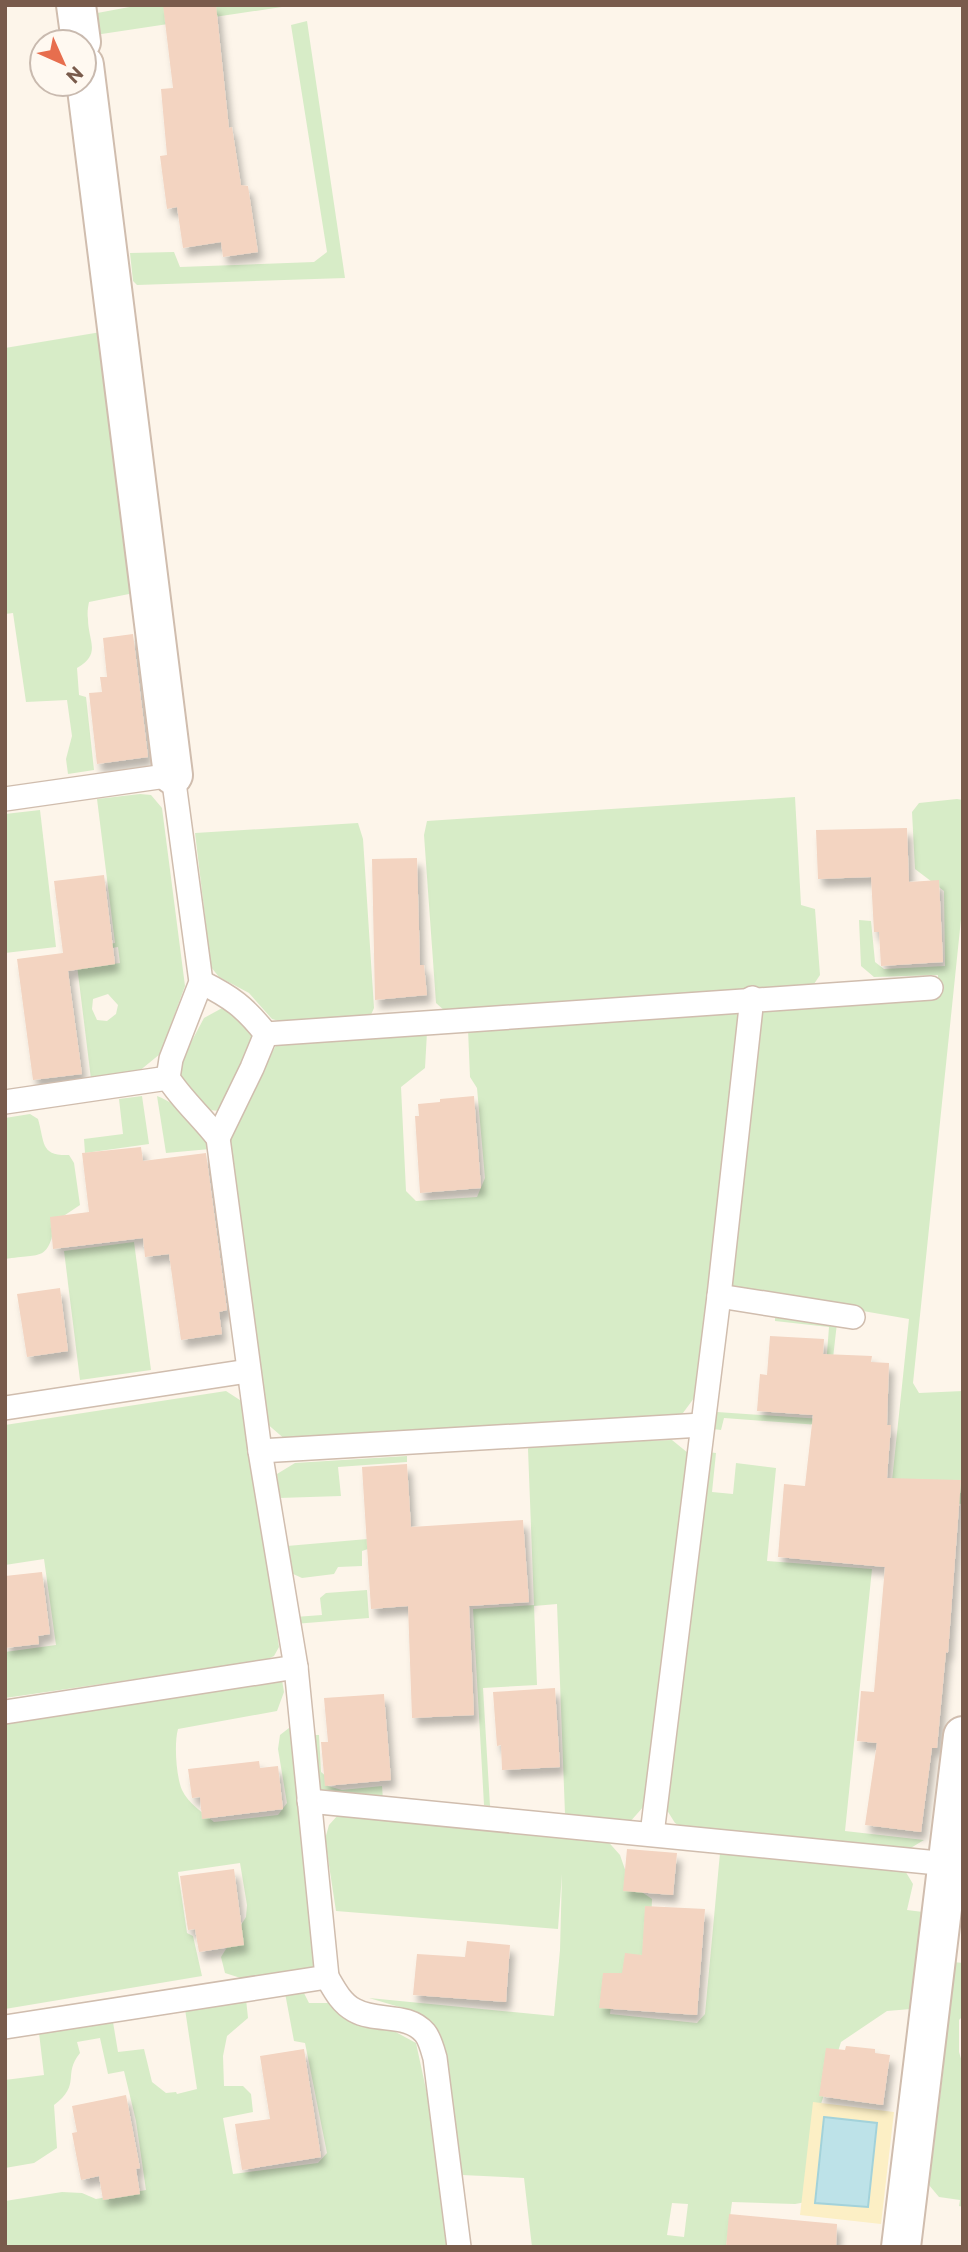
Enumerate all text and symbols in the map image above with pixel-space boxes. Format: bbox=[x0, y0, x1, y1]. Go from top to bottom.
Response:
north arrow bbox=[28, 28, 98, 98]
text: N bbox=[62, 62, 89, 89]

